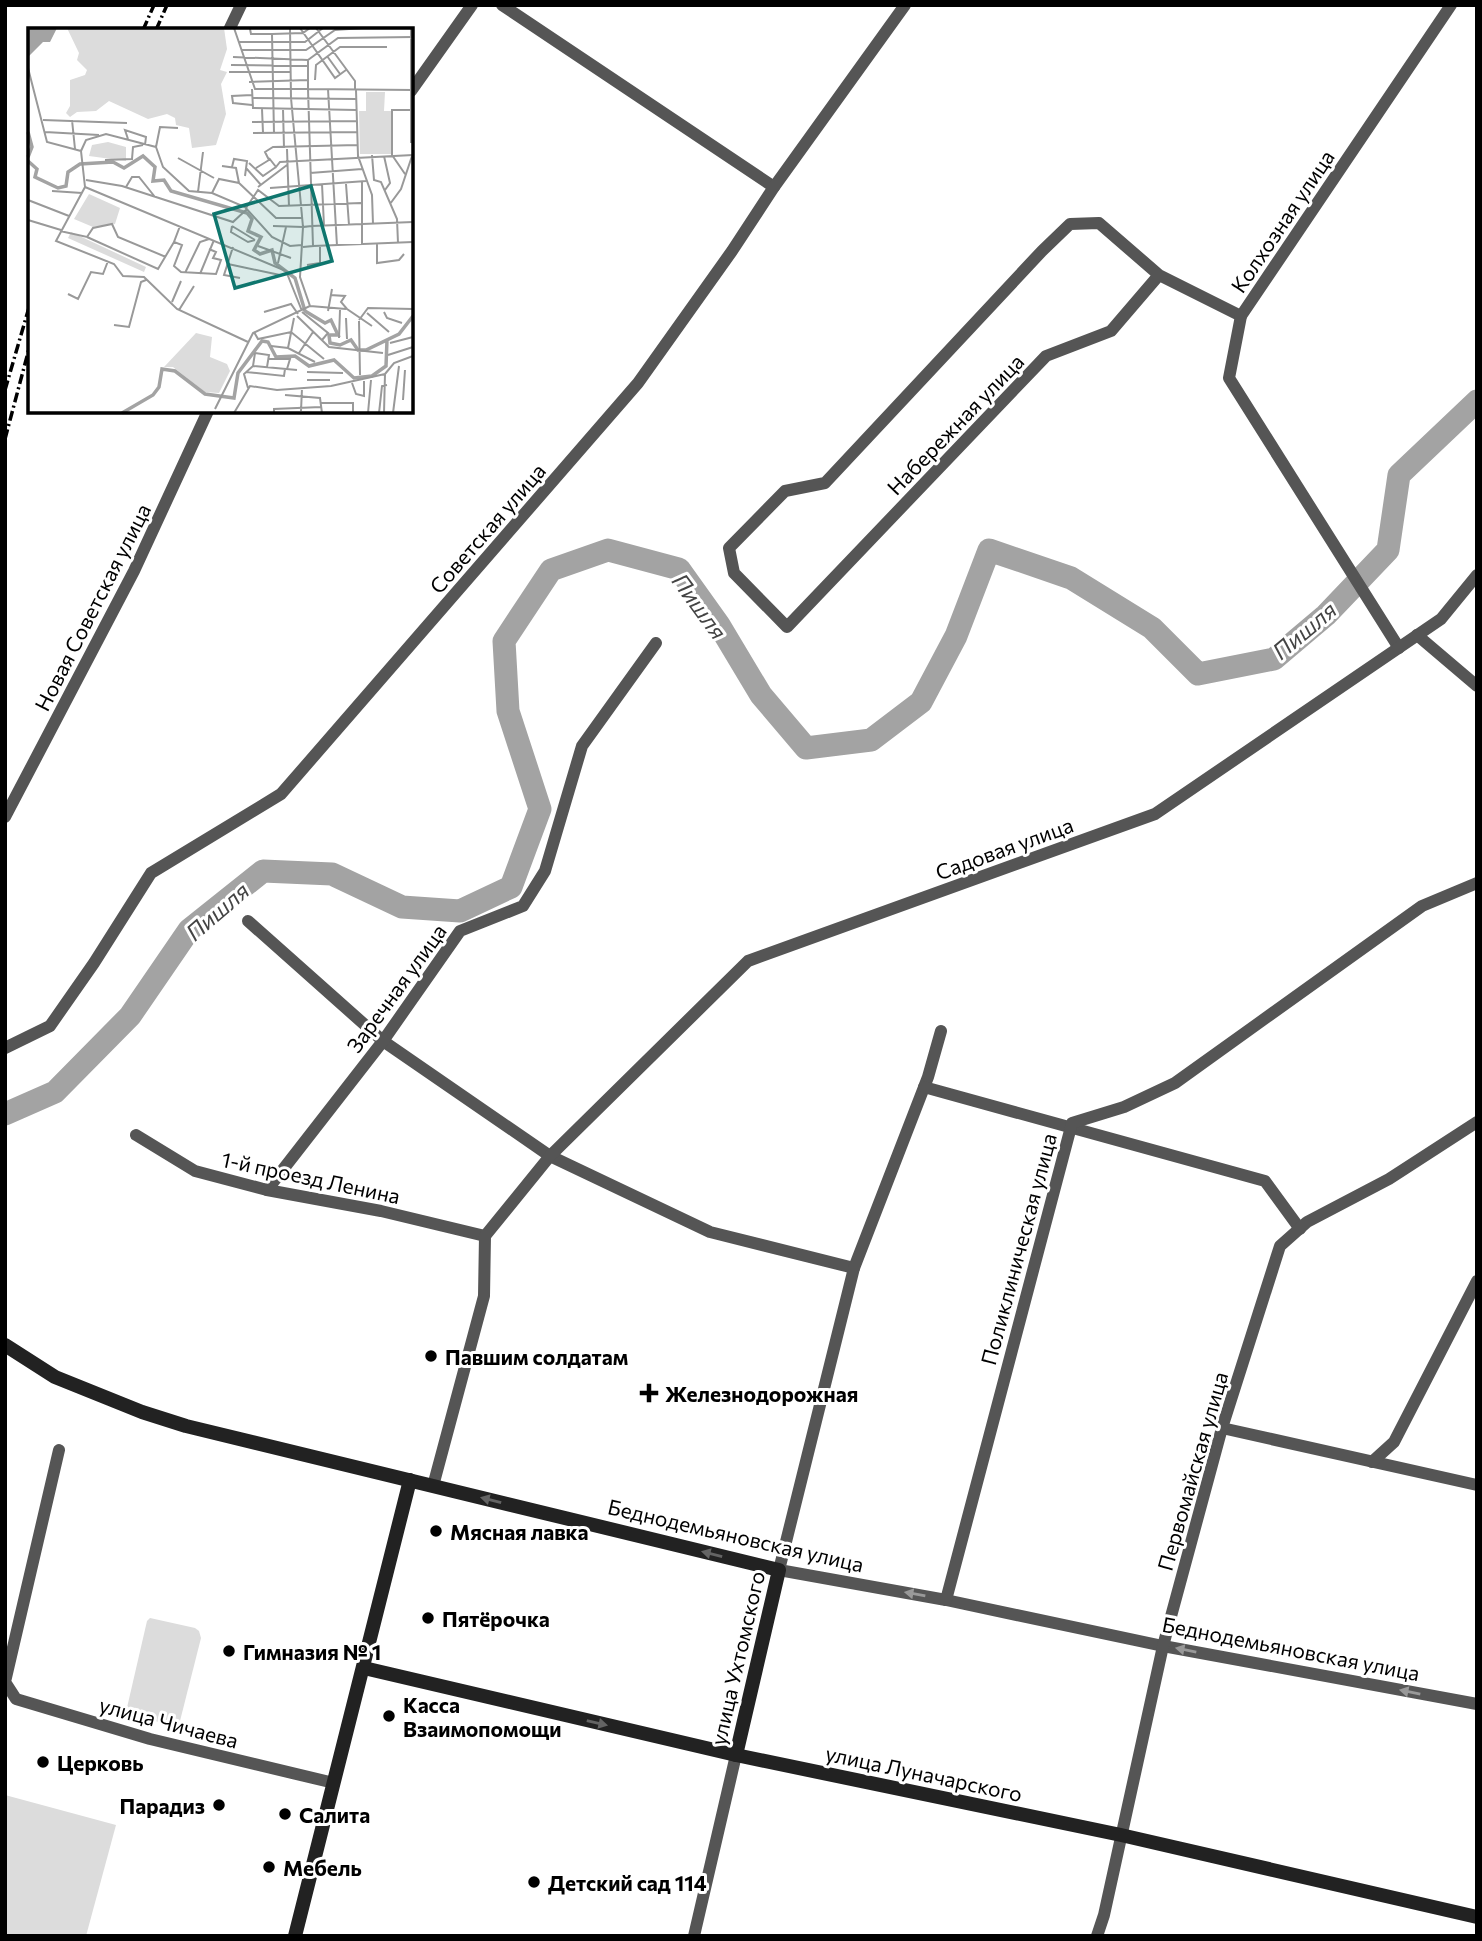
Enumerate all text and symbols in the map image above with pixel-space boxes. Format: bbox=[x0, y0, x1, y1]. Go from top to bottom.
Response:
inset map bbox=[28, 28, 413, 413]
street label: Колхозная улица bbox=[1225, 145, 1339, 297]
street label: Набережная улица bbox=[881, 348, 1029, 500]
street label: Советская улица bbox=[424, 458, 550, 598]
street label: Новая Советская улица bbox=[29, 499, 155, 715]
water label: Пишля bbox=[667, 567, 733, 645]
water label: Пишля bbox=[1266, 595, 1342, 665]
street label: Садовая улица bbox=[932, 812, 1076, 884]
water label: Пишля bbox=[180, 876, 254, 946]
street label: Заречная улица bbox=[341, 919, 451, 1057]
street label: Поликлиническая улица bbox=[975, 1130, 1061, 1368]
street label: 1-й проезд Ленина bbox=[219, 1146, 403, 1208]
place label: Павшим солдатам bbox=[445, 1344, 628, 1369]
marker: Павшим солдатам bbox=[423, 1348, 439, 1364]
street label: Первомайская улица bbox=[1152, 1369, 1232, 1573]
place label: Железнодорожная bbox=[665, 1381, 858, 1406]
marker: Железнодорожная bbox=[639, 1383, 659, 1403]
street label: Беднодемьяновская улица bbox=[606, 1493, 866, 1577]
one-way arrow bbox=[480, 1494, 502, 1505]
place label: Мясная лавка bbox=[450, 1519, 589, 1544]
marker: Мясная лавка bbox=[428, 1523, 444, 1539]
one-way arrow bbox=[701, 1548, 723, 1559]
street label: улица Ухтомского bbox=[705, 1569, 769, 1747]
one-way arrow bbox=[904, 1588, 926, 1599]
place label: Пятёрочка bbox=[442, 1606, 550, 1631]
marker: Пятёрочка bbox=[420, 1610, 436, 1626]
street label: Беднодемьяновская улица bbox=[1160, 1611, 1422, 1685]
place label: Гимназия № 1 bbox=[243, 1639, 381, 1664]
marker: Гимназия № 1 bbox=[221, 1643, 237, 1659]
one-way arrow bbox=[1175, 1644, 1197, 1655]
one-way arrow bbox=[1399, 1686, 1421, 1697]
street label: улица Чичаева bbox=[97, 1691, 241, 1753]
place label: Касса Взаимопомощи bbox=[403, 1692, 561, 1741]
marker: Касса Взаимопомощи bbox=[381, 1708, 397, 1724]
one-way arrow bbox=[586, 1717, 608, 1728]
street label: улица Луначарского bbox=[823, 1740, 1025, 1806]
place label: Церковь bbox=[57, 1750, 144, 1775]
marker: Церковь bbox=[35, 1754, 51, 1770]
place label: Парадиз bbox=[120, 1793, 205, 1818]
marker: Парадиз bbox=[211, 1797, 227, 1813]
place label: Салита bbox=[299, 1802, 370, 1827]
marker: Салита bbox=[277, 1806, 293, 1822]
place label: Мебель bbox=[283, 1855, 362, 1880]
marker: Мебель bbox=[261, 1859, 277, 1875]
place label: Детский сад 114 bbox=[548, 1870, 707, 1895]
marker: Детский сад 114 bbox=[526, 1874, 542, 1890]

